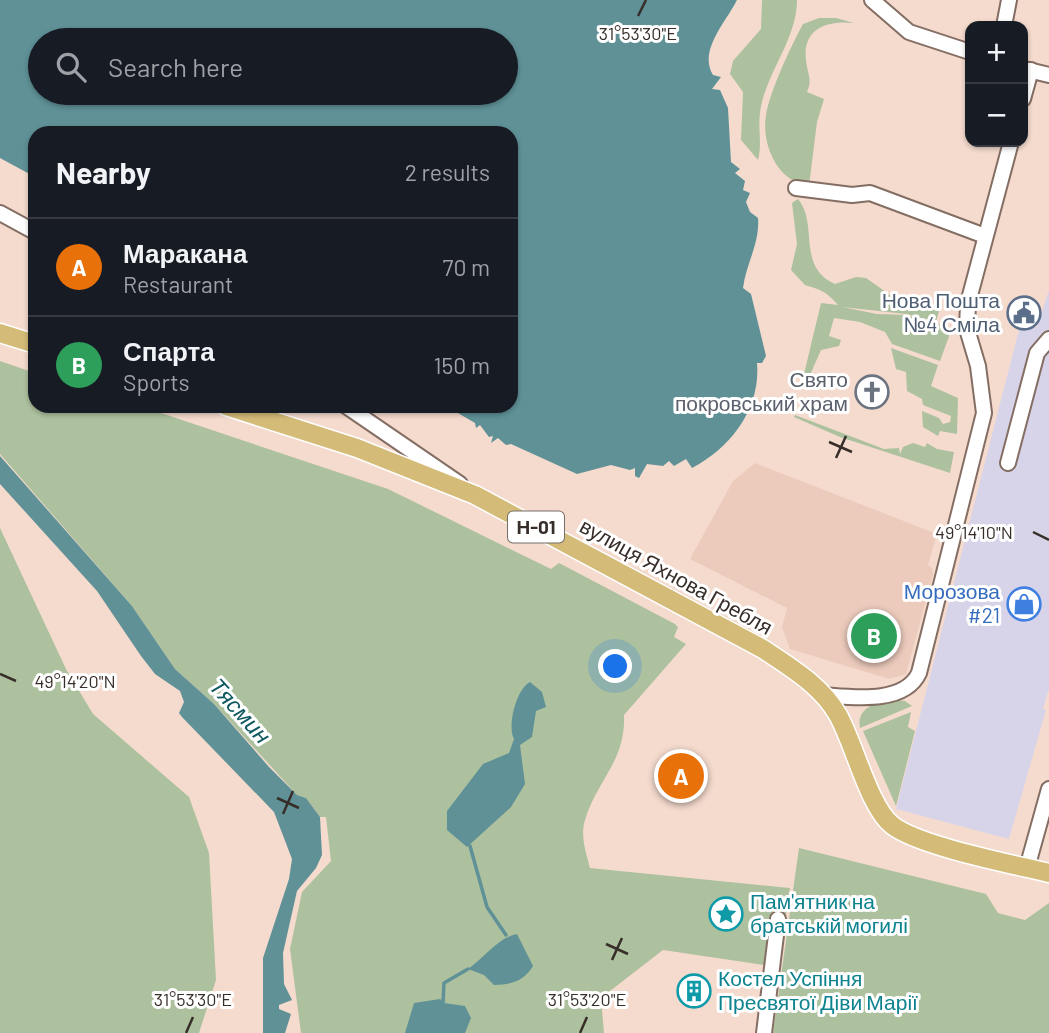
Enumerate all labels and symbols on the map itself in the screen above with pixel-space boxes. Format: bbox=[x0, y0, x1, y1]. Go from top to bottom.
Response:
text: 31°53'30"E bbox=[599, 22, 677, 44]
place label: Нова Пошта №4 Сміла bbox=[882, 287, 1000, 336]
public building icon: Нова Пошта №4 Сміла bbox=[1005, 294, 1043, 332]
place label: Свято покровський храм bbox=[675, 366, 848, 415]
church icon: Свято покровський храм bbox=[853, 373, 891, 411]
road number: Н-01 bbox=[508, 512, 564, 542]
street label: вулиця Яхнова Гребля bbox=[576, 512, 777, 639]
text: 49°14'10"N bbox=[935, 521, 1013, 543]
place label: Морозова #21 bbox=[904, 578, 1000, 627]
shop icon: Морозова #21 bbox=[1005, 585, 1043, 623]
pin: B bbox=[851, 610, 897, 662]
your location bbox=[598, 649, 632, 683]
text: 49°14'20"N bbox=[34, 670, 116, 692]
water label: Тясмин bbox=[204, 672, 278, 749]
pin: A bbox=[658, 750, 704, 802]
place label: Пам'ятник на братській могилі bbox=[750, 888, 908, 937]
place icon: Пам'ятник на братській могилі bbox=[707, 895, 745, 933]
place label: Костел Успіння Пресвятої Діви Марії bbox=[718, 965, 918, 1014]
building icon: Костел Успіння Пресвятої Діви Марії bbox=[675, 972, 713, 1010]
text: 31°53'30"E bbox=[154, 988, 232, 1010]
text: 31°53'20"E bbox=[548, 988, 626, 1010]

